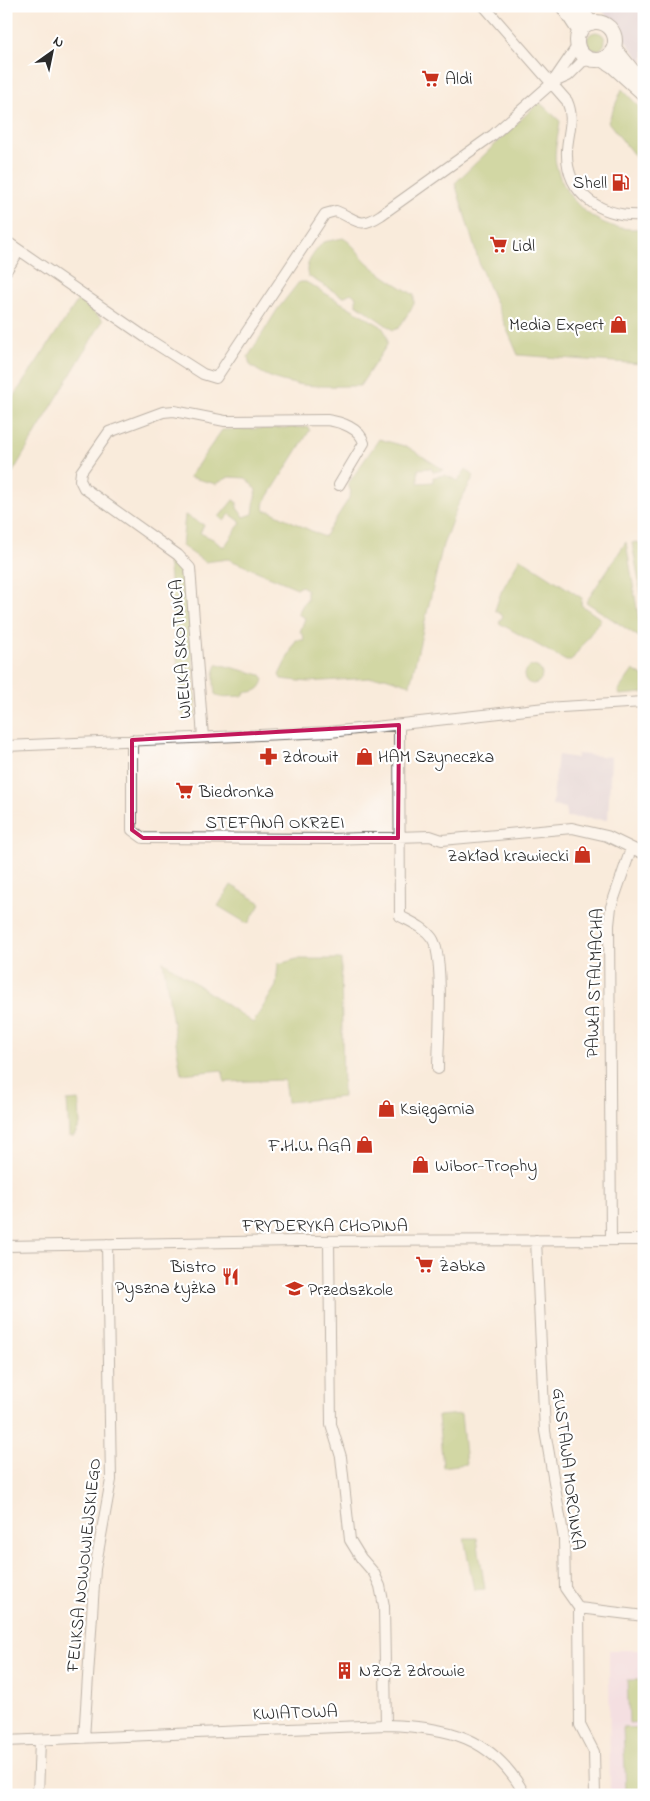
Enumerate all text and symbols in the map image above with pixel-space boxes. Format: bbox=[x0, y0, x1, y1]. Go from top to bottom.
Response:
north arrow bbox=[28, 28, 78, 78]
text: N bbox=[49, 31, 68, 54]
place label: Aldi bbox=[445, 67, 472, 93]
supermarket icon: Aldi bbox=[421, 68, 441, 88]
place label: Shell bbox=[573, 171, 607, 197]
fuel station icon: Shell bbox=[611, 172, 631, 192]
place label: Lidl bbox=[512, 234, 535, 260]
supermarket icon: Lidl bbox=[488, 235, 508, 255]
place label: Media Expert bbox=[509, 313, 604, 339]
shop icon: Media Expert bbox=[608, 314, 628, 334]
street label: WIELKA SKOTNICA bbox=[164, 578, 200, 720]
place label: Zdrowit bbox=[282, 745, 338, 771]
place label: HAM Szyneczka bbox=[378, 745, 494, 771]
pharmacy icon: Zdrowit bbox=[258, 746, 278, 766]
shop icon: HAM Szyneczka bbox=[354, 746, 374, 766]
place label: Biedronka bbox=[198, 780, 274, 806]
supermarket icon: Biedronka bbox=[175, 781, 195, 801]
street label: STEFANA OKRZEI bbox=[205, 811, 345, 837]
place label: Zakład krawiecki bbox=[447, 844, 569, 870]
shop icon: Zakład krawiecki bbox=[573, 845, 593, 865]
street label: PAWŁA STALMACHA bbox=[580, 908, 612, 1058]
place label: Księgarnia bbox=[400, 1097, 474, 1124]
shop icon: Księgarnia bbox=[376, 1098, 396, 1118]
place label: F.H.U. AGA bbox=[268, 1134, 351, 1160]
shop icon: F.H.U. AGA bbox=[355, 1135, 375, 1155]
place label: Wibor-Trophy bbox=[435, 1154, 537, 1180]
shop icon: Wibor-Trophy bbox=[411, 1155, 431, 1175]
street label: FRYDERYKA CHOPINA bbox=[241, 1214, 408, 1240]
place label: Żabka bbox=[439, 1254, 486, 1280]
place label: Bistro Pyszna Łyżka bbox=[115, 1255, 216, 1302]
supermarket icon: Żabka bbox=[415, 1255, 435, 1275]
restaurant icon: Bistro Pyszna Łyżka bbox=[220, 1266, 240, 1286]
place label: Przedszkole bbox=[308, 1278, 394, 1304]
school or university icon: Przedszkole bbox=[284, 1279, 304, 1299]
street label: GUSTAWA MORCINKA bbox=[544, 1387, 590, 1552]
street label: FELIKSA NOWOWIEJSKIEGO bbox=[61, 1457, 109, 1674]
place label: NZOZ Zdrowie bbox=[359, 1659, 466, 1685]
building icon: NZOZ Zdrowie bbox=[335, 1660, 355, 1680]
street label: KWIATOWA bbox=[252, 1700, 338, 1728]

